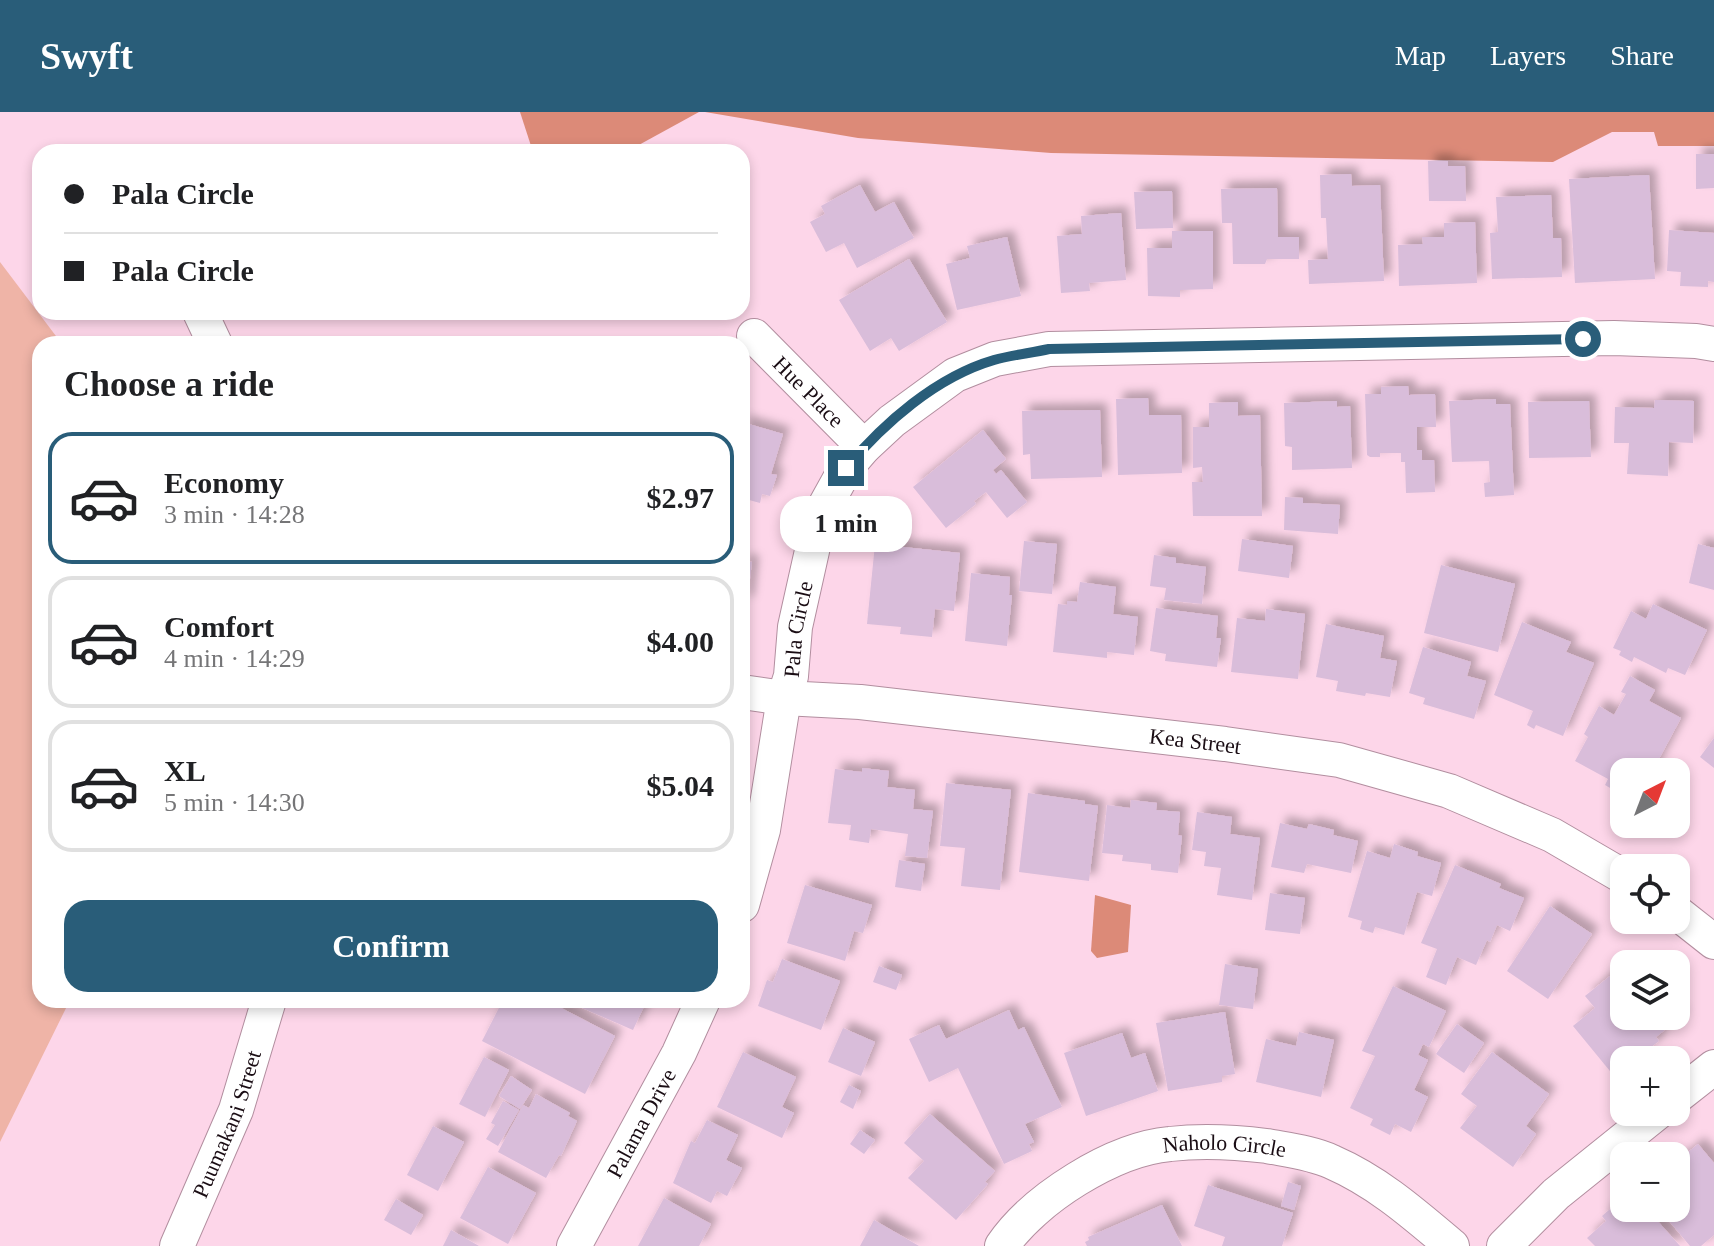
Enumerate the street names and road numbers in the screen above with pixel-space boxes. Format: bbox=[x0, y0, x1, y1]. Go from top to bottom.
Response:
street label: Hue Place bbox=[768, 351, 849, 432]
street label: Pala Circle bbox=[778, 579, 817, 678]
street label: Kea Street bbox=[1148, 723, 1243, 759]
street label: Puumakani Street bbox=[187, 1047, 266, 1201]
street label: Palama Drive bbox=[601, 1064, 681, 1182]
street label: Naholo Circle bbox=[1161, 1129, 1288, 1162]

